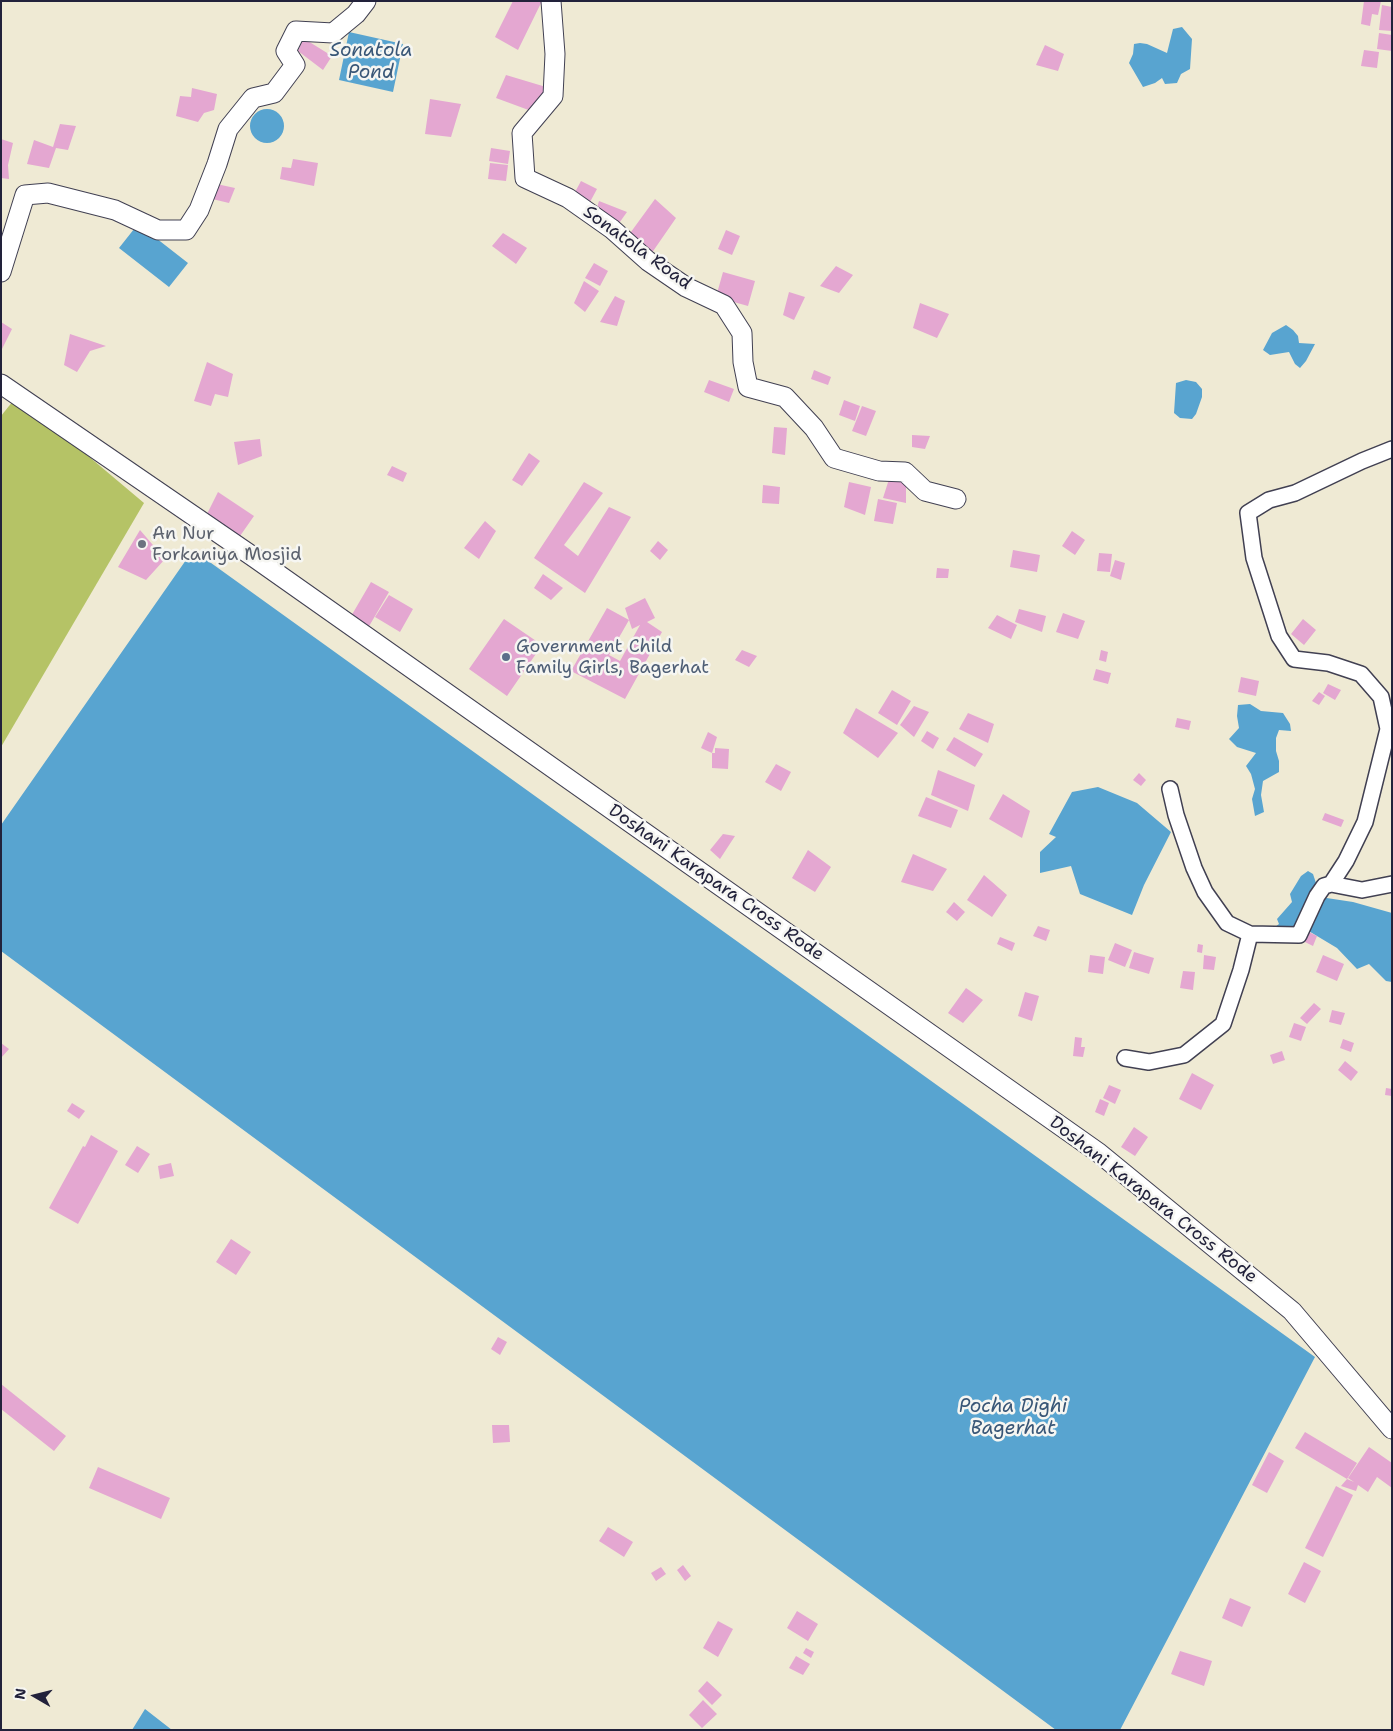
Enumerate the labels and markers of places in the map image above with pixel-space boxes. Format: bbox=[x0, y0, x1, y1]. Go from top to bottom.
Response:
place label: An Nur Forkaniya Mosjid bbox=[152, 523, 302, 566]
marker: An Nur Forkaniya Mosjid bbox=[136, 538, 148, 550]
place label: Government Child Family Girls, Bagerhat bbox=[516, 636, 709, 679]
marker: Government Child Family Girls, Bagerhat bbox=[500, 651, 512, 663]

